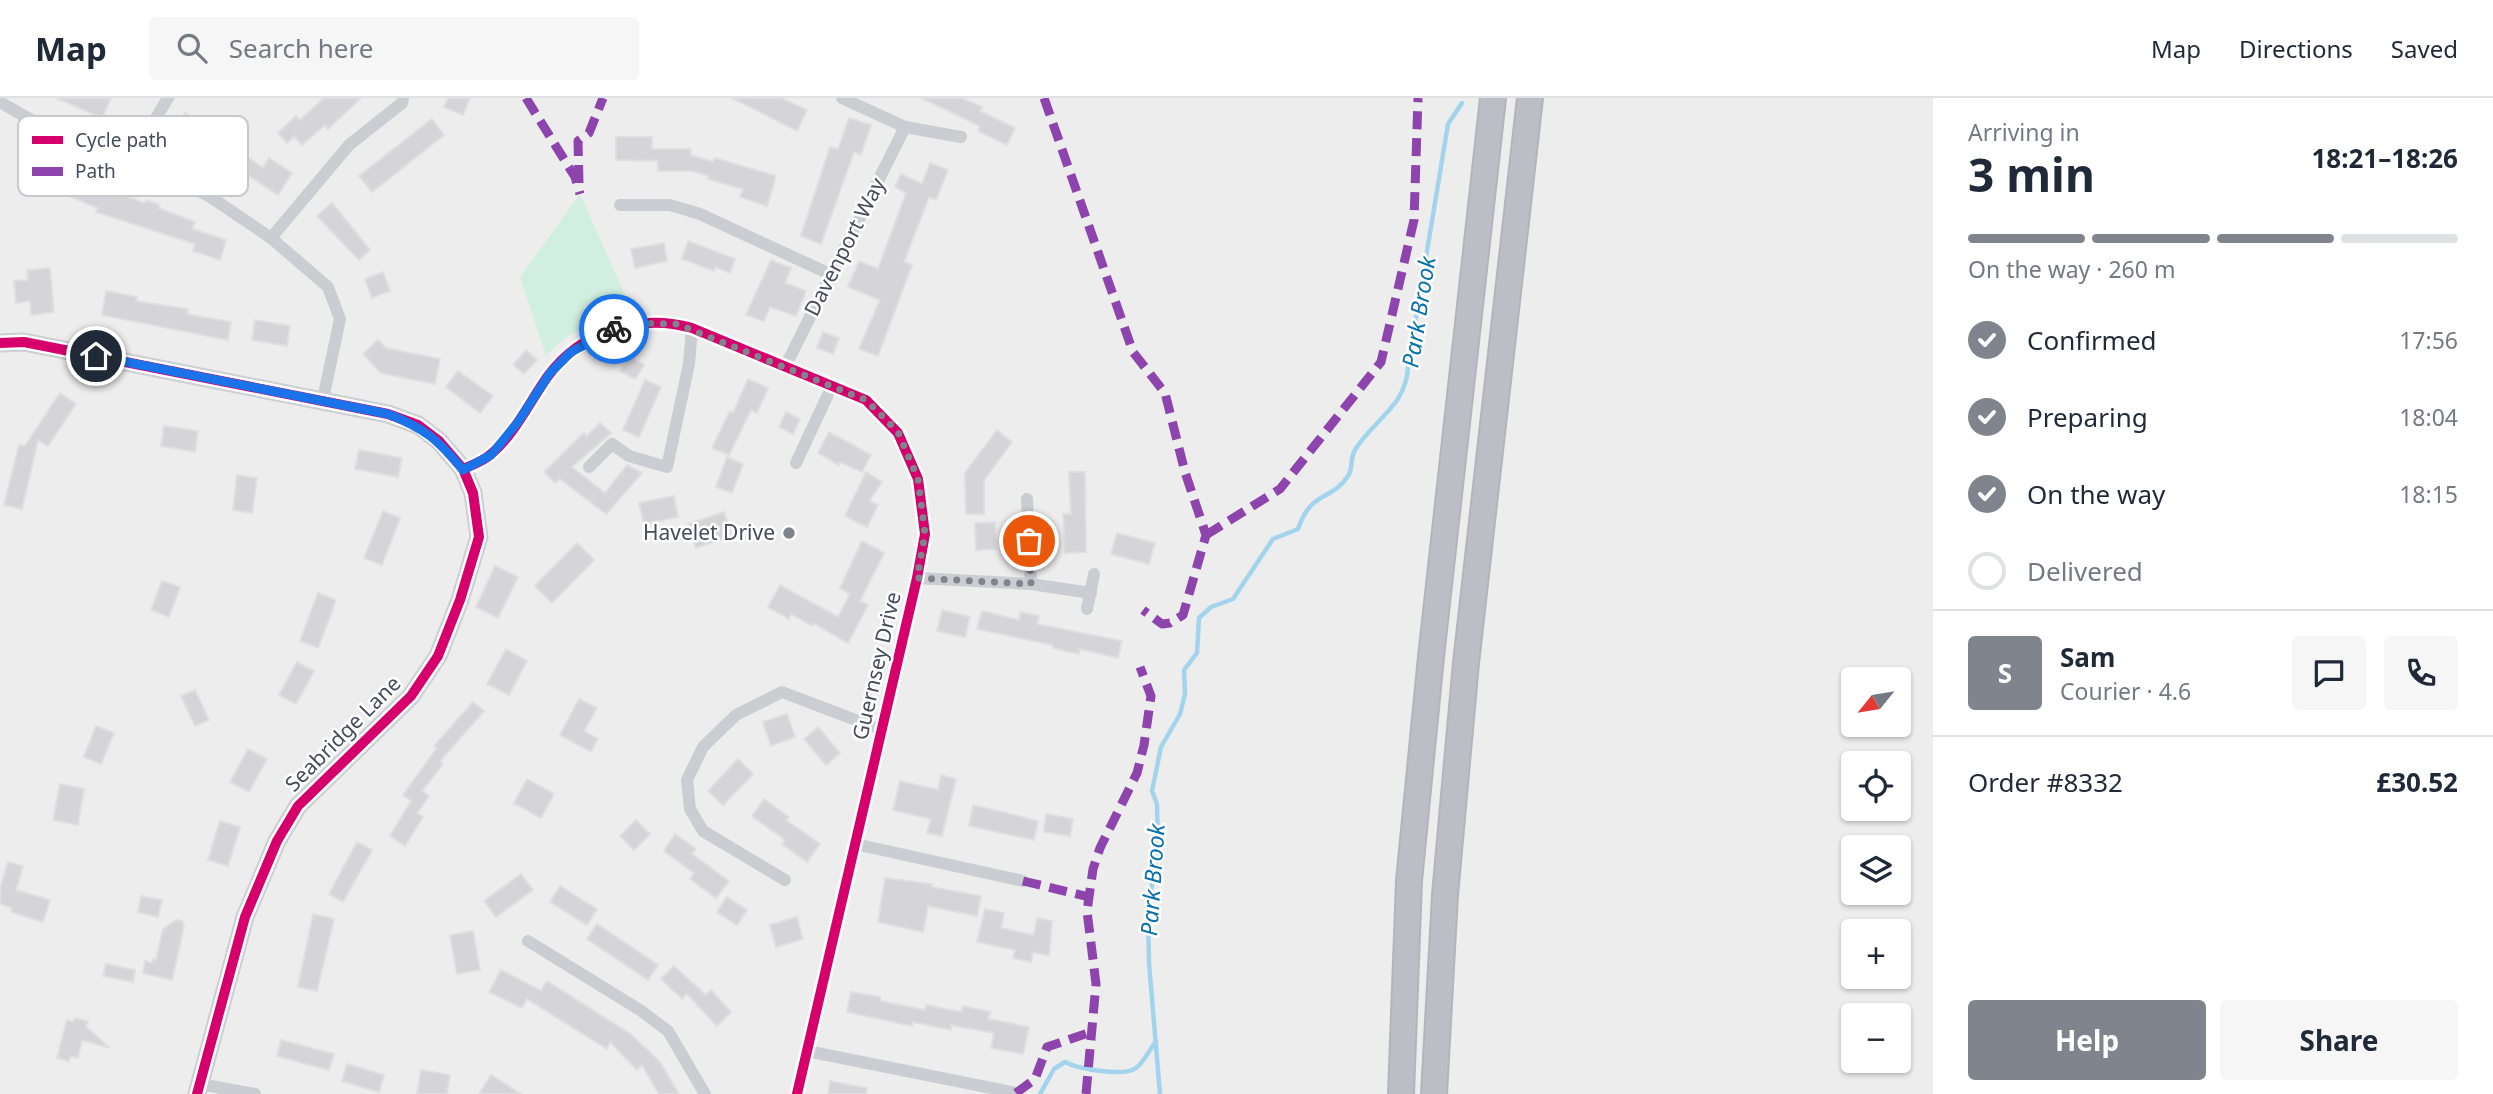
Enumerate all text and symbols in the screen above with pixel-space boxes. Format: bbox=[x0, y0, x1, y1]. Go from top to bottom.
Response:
search box bbox=[149, 17, 639, 80]
text: Map bbox=[35, 26, 107, 71]
icon: search bbox=[173, 29, 211, 67]
text: Search here bbox=[229, 30, 373, 66]
text: Map bbox=[2151, 32, 2201, 65]
text: Directions bbox=[2239, 32, 2353, 65]
text: Saved bbox=[2391, 32, 2458, 65]
legend bbox=[18, 116, 248, 196]
text: Arriving in bbox=[1968, 116, 2080, 148]
text: Cycle path bbox=[75, 127, 167, 153]
text: 18:21–18:26 bbox=[2311, 140, 2458, 176]
text: 3 min bbox=[1968, 143, 2095, 205]
text: Path bbox=[75, 158, 116, 184]
street label: Davenport Way bbox=[797, 172, 891, 320]
water label: Park Brook bbox=[1393, 252, 1443, 370]
text: On the way · 260 m bbox=[1968, 253, 2175, 285]
courier bbox=[579, 294, 649, 364]
icon: bike bbox=[595, 310, 633, 348]
icon: check bbox=[1968, 321, 2006, 359]
text: Confirmed bbox=[2027, 322, 2157, 358]
text: 17:56 bbox=[2399, 324, 2458, 356]
pin bbox=[66, 326, 126, 386]
icon: home bbox=[77, 337, 115, 375]
icon: check bbox=[1968, 398, 2006, 436]
text: Preparing bbox=[2027, 399, 2148, 435]
text: 18:04 bbox=[2399, 401, 2458, 433]
icon: check bbox=[1968, 475, 2006, 513]
text: On the way bbox=[2027, 476, 2165, 512]
text: 18:15 bbox=[2399, 478, 2458, 510]
pin bbox=[999, 511, 1059, 571]
place label: Havelet Drive bbox=[643, 518, 775, 546]
icon: bag bbox=[1010, 522, 1048, 560]
marker: Havelet Drive bbox=[781, 525, 797, 541]
text: Delivered bbox=[2027, 553, 2143, 589]
street label: Guernsey Drive bbox=[845, 589, 907, 743]
button: chat bbox=[2292, 636, 2366, 710]
button: phone bbox=[2384, 636, 2458, 710]
text: Sam bbox=[2060, 639, 2115, 675]
text: S bbox=[1998, 655, 2012, 691]
north arrow bbox=[1841, 667, 1911, 737]
map controls bbox=[1841, 667, 1911, 1073]
street label: Seabridge Lane bbox=[278, 669, 406, 797]
text: Courier · 4.6 bbox=[2060, 675, 2191, 707]
button: locate bbox=[1841, 751, 1911, 821]
text: Order #8332 bbox=[1968, 764, 2123, 800]
text: £30.52 bbox=[2376, 764, 2458, 800]
water label: Park Brook bbox=[1132, 821, 1172, 937]
button: layers bbox=[1841, 835, 1911, 905]
button: + bbox=[1841, 919, 1911, 989]
button: Help bbox=[1968, 1000, 2206, 1080]
button: Share bbox=[2220, 1000, 2458, 1080]
button: − bbox=[1841, 1003, 1911, 1073]

